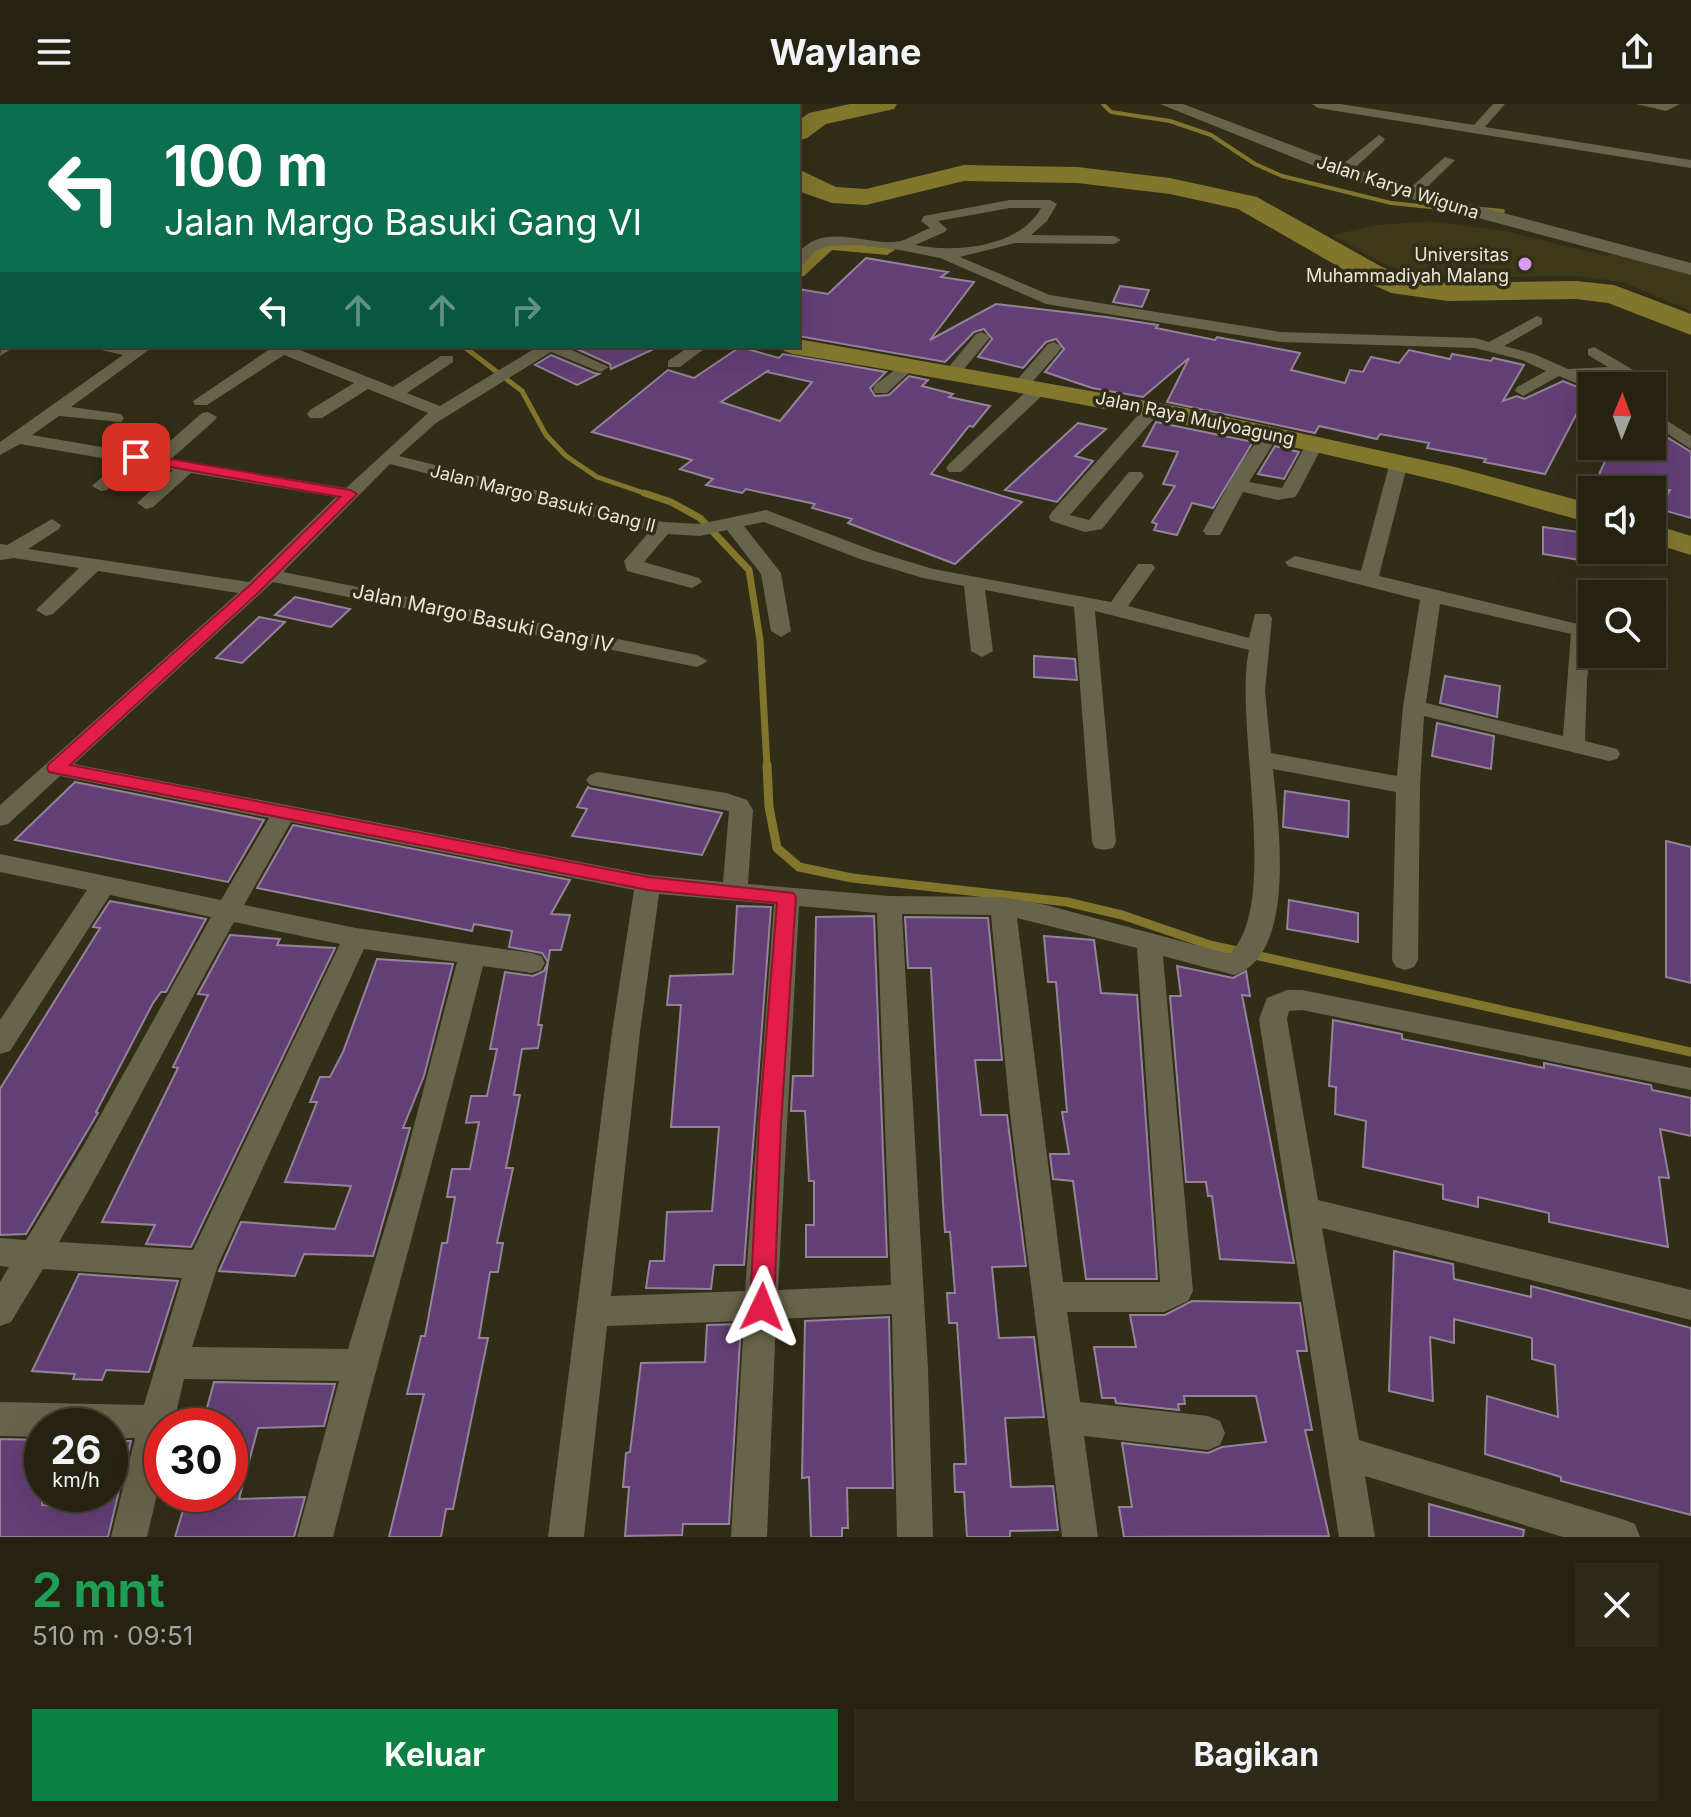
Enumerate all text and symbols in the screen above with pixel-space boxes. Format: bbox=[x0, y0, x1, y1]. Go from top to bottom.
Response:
icon: menu bbox=[32, 30, 76, 74]
text: Waylane bbox=[770, 30, 921, 74]
icon: share bbox=[1615, 30, 1659, 74]
text: 100 m bbox=[164, 132, 328, 200]
icon: left bbox=[32, 136, 136, 240]
street label: Jalan Karya Wiguna bbox=[1314, 151, 1482, 223]
text: Jalan Margo Basuki Gang VI bbox=[164, 200, 642, 244]
place label: Universitas Muhammadiyah Malang bbox=[1306, 244, 1509, 286]
marker: Universitas Muhammadiyah Malang bbox=[1516, 255, 1534, 273]
icon: left bbox=[252, 288, 296, 332]
icon: ahead bbox=[336, 288, 380, 332]
icon: ahead bbox=[420, 288, 464, 332]
icon: right bbox=[504, 288, 548, 332]
north arrow bbox=[1578, 372, 1666, 460]
map controls bbox=[1578, 372, 1666, 668]
street label: Jalan Raya Mulyoagung bbox=[1094, 387, 1296, 449]
pin bbox=[102, 423, 170, 491]
icon: arrive bbox=[114, 435, 158, 479]
street label: Jalan Margo Basuki Gang II bbox=[428, 460, 658, 536]
button: sound bbox=[1578, 476, 1666, 564]
street label: Jalan Margo Basuki Gang IV bbox=[351, 579, 616, 657]
button: search bbox=[1578, 580, 1666, 668]
position arrow bbox=[720, 1265, 804, 1349]
speed limit sign: 30 bbox=[144, 1408, 248, 1512]
text: 26 bbox=[50, 1425, 102, 1474]
text: km/h bbox=[52, 1468, 100, 1492]
text: 2 mnt bbox=[32, 1560, 165, 1619]
button: close bbox=[1575, 1563, 1659, 1647]
text: 510 m · 09:51 bbox=[32, 1620, 193, 1651]
button: Keluar bbox=[32, 1709, 838, 1801]
button: Bagikan bbox=[854, 1709, 1659, 1801]

